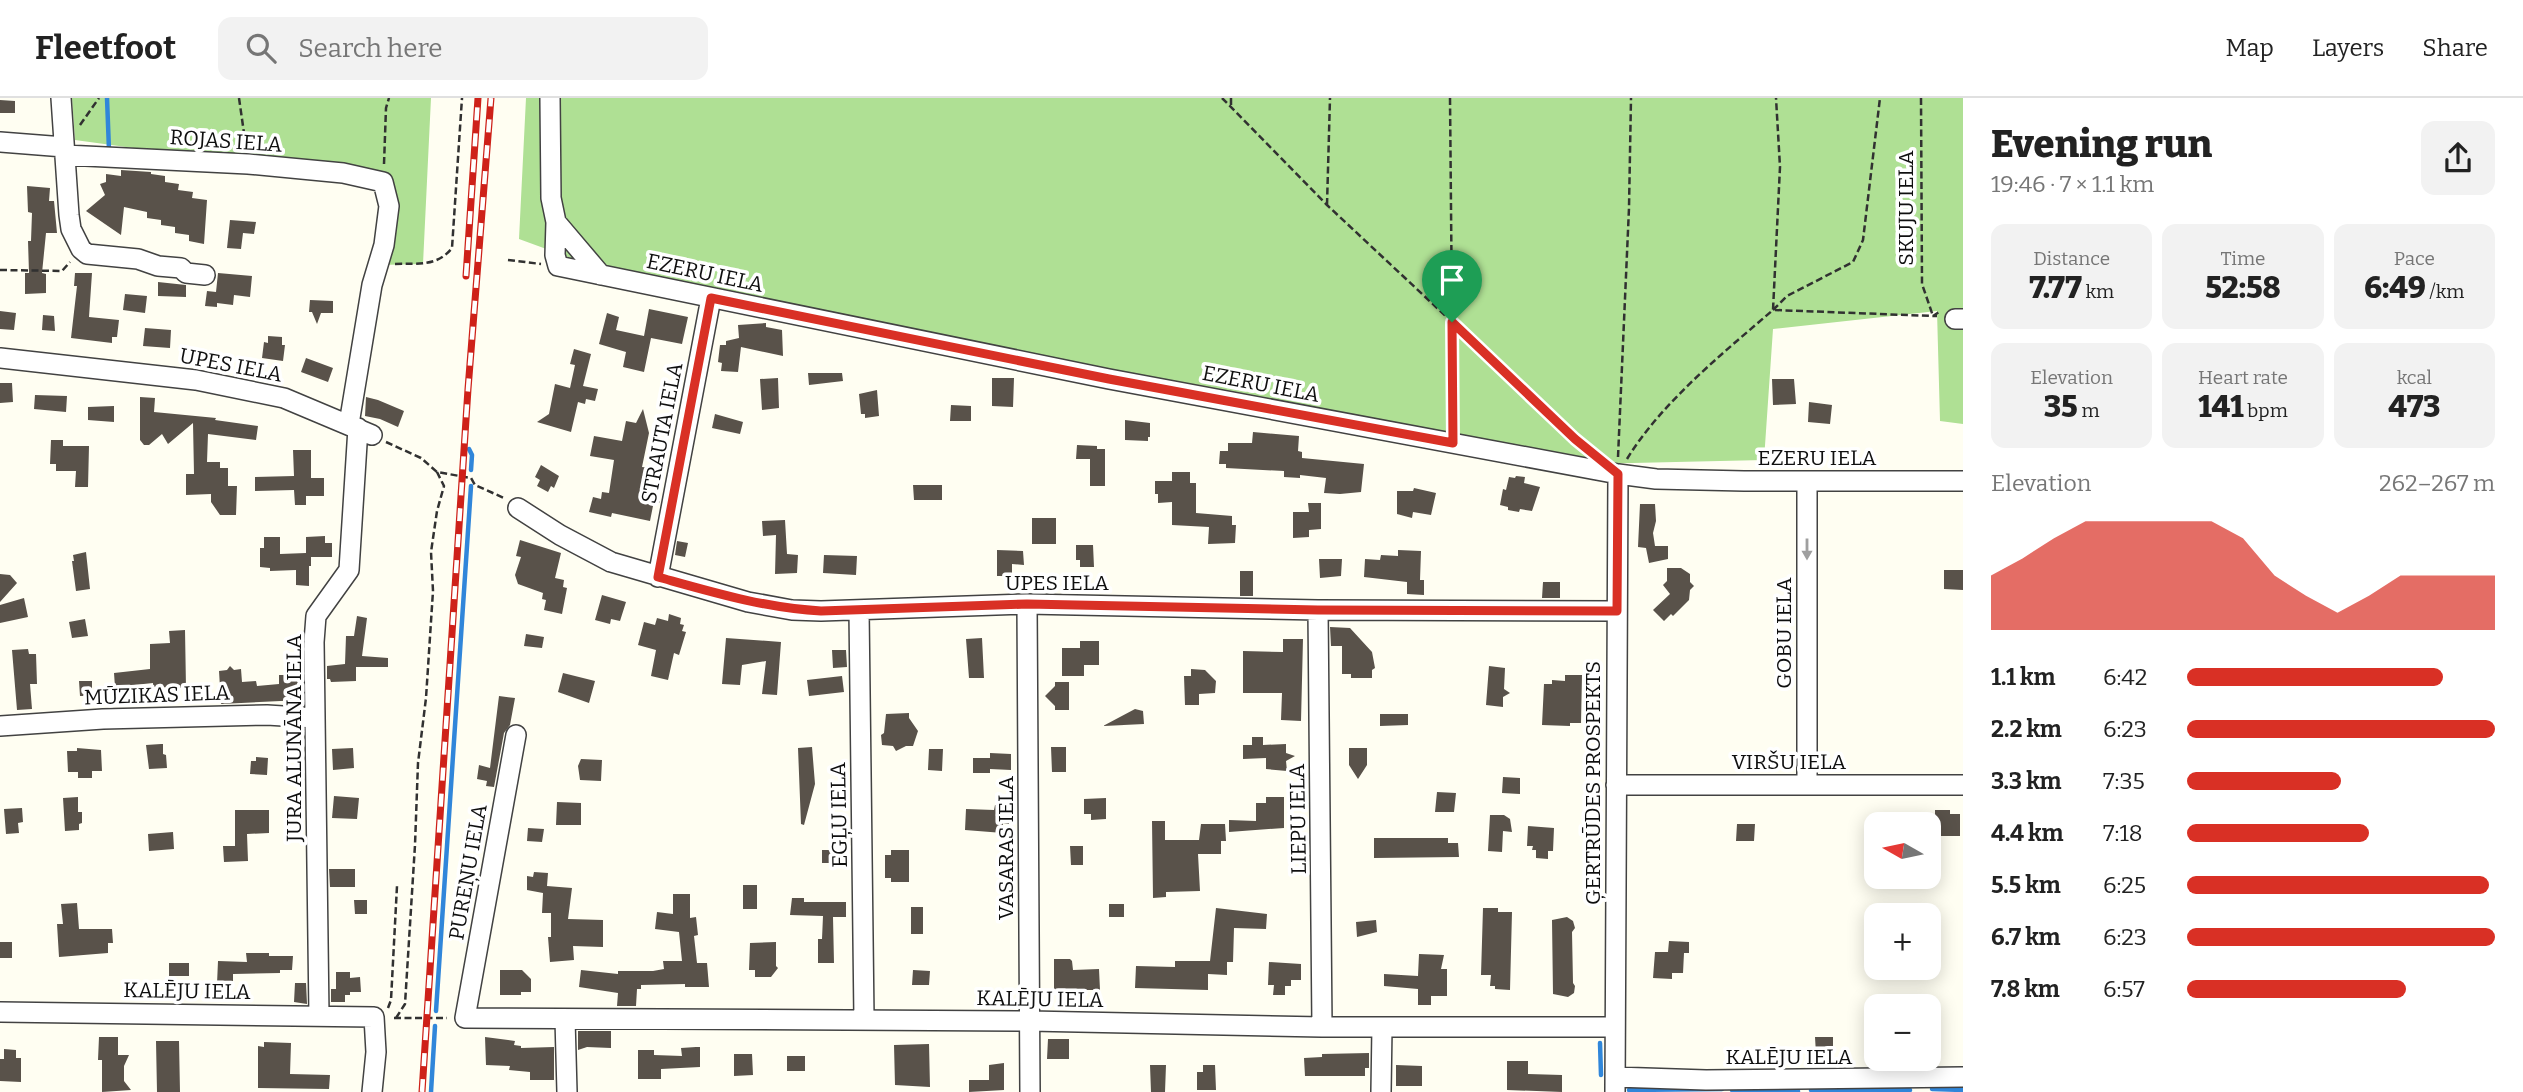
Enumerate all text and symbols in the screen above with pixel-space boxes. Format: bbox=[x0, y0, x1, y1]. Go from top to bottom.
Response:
search box bbox=[218, 17, 708, 80]
text: Fleetfoot bbox=[35, 28, 176, 68]
icon: search bbox=[242, 29, 280, 67]
text: Search here bbox=[298, 33, 443, 64]
text: Map bbox=[2226, 34, 2274, 62]
text: Layers bbox=[2312, 34, 2384, 62]
text: Share bbox=[2422, 34, 2488, 62]
text: Evening run bbox=[1991, 121, 2212, 167]
button: share bbox=[2421, 121, 2495, 195]
street label: ROJAS IELA bbox=[169, 124, 283, 158]
street label: SKUJU IELA bbox=[1893, 150, 1919, 266]
text: 19:46 · 7 × 1.1 km bbox=[1991, 170, 2154, 198]
text: Distance bbox=[2033, 247, 2110, 270]
text: Time bbox=[2221, 247, 2265, 270]
text: Pace bbox=[2394, 247, 2435, 270]
street label: EZERU IELA bbox=[644, 248, 766, 298]
pin bbox=[1422, 250, 1482, 322]
icon: arrive bbox=[1433, 261, 1471, 299]
text: 7.77 bbox=[2029, 270, 2082, 306]
text: 52:58 bbox=[2205, 270, 2281, 306]
text: 6:49 bbox=[2364, 270, 2426, 306]
text: km bbox=[2082, 280, 2114, 303]
text: /km bbox=[2426, 280, 2464, 303]
street label: UPES IELA bbox=[177, 342, 285, 388]
street label: STRAUTA IELA bbox=[636, 360, 688, 506]
street label: EZERU IELA bbox=[1200, 360, 1322, 408]
text: Elevation bbox=[2030, 366, 2113, 389]
text: Heart rate bbox=[2198, 366, 2288, 389]
text: kcal bbox=[2397, 366, 2432, 389]
text: 35 bbox=[2044, 389, 2078, 425]
text: 141 bbox=[2198, 389, 2244, 425]
text: 473 bbox=[2388, 389, 2440, 425]
text: m bbox=[2078, 399, 2100, 422]
text: bpm bbox=[2244, 399, 2288, 422]
street label: EZERU IELA bbox=[1758, 445, 1877, 471]
text: Elevation bbox=[1991, 469, 2091, 497]
text: 262–267 m bbox=[2379, 469, 2495, 497]
one-way arrow bbox=[1801, 539, 1813, 561]
street label: UPES IELA bbox=[1005, 570, 1109, 596]
street label: GOBU IELA bbox=[1771, 577, 1797, 689]
street label: JURA ALUNĀNA IELA bbox=[281, 634, 307, 843]
street label: ĢERTRŪDES PROSPEKTS bbox=[1580, 661, 1606, 905]
text: 1.1 km bbox=[1991, 663, 2055, 691]
text: 6:42 bbox=[2103, 663, 2147, 691]
street label: MŪZIKAS IELA bbox=[84, 679, 231, 711]
text: 2.2 km bbox=[1991, 715, 2062, 743]
text: 6:23 bbox=[2103, 715, 2147, 743]
street label: VIRŠU IELA bbox=[1732, 749, 1846, 775]
street label: EGĻU IELA bbox=[825, 762, 853, 868]
street label: LIEPU IELA bbox=[1284, 763, 1312, 875]
text: 3.3 km bbox=[1991, 767, 2061, 795]
text: 7:35 bbox=[2103, 767, 2145, 795]
street label: VASARAS IELA bbox=[993, 776, 1019, 920]
street label: PUREŅU IELA bbox=[443, 802, 493, 942]
north arrow bbox=[1864, 812, 1941, 889]
map controls bbox=[1864, 812, 1941, 1071]
text: 4.4 km bbox=[1991, 819, 2063, 847]
text: 7:18 bbox=[2103, 819, 2143, 847]
text: 5.5 km bbox=[1991, 871, 2061, 899]
text: 6:25 bbox=[2103, 871, 2146, 899]
button: + bbox=[1864, 903, 1941, 980]
text: 6.7 km bbox=[1991, 923, 2060, 951]
text: 6:23 bbox=[2103, 923, 2147, 951]
text: 7.8 km bbox=[1991, 975, 2060, 1003]
text: 6:57 bbox=[2103, 975, 2145, 1003]
street label: KALĒJU IELA bbox=[123, 977, 251, 1005]
street label: KALĒJU IELA bbox=[976, 985, 1104, 1013]
button: − bbox=[1864, 994, 1941, 1071]
street label: KALĒJU IELA bbox=[1725, 1044, 1853, 1070]

